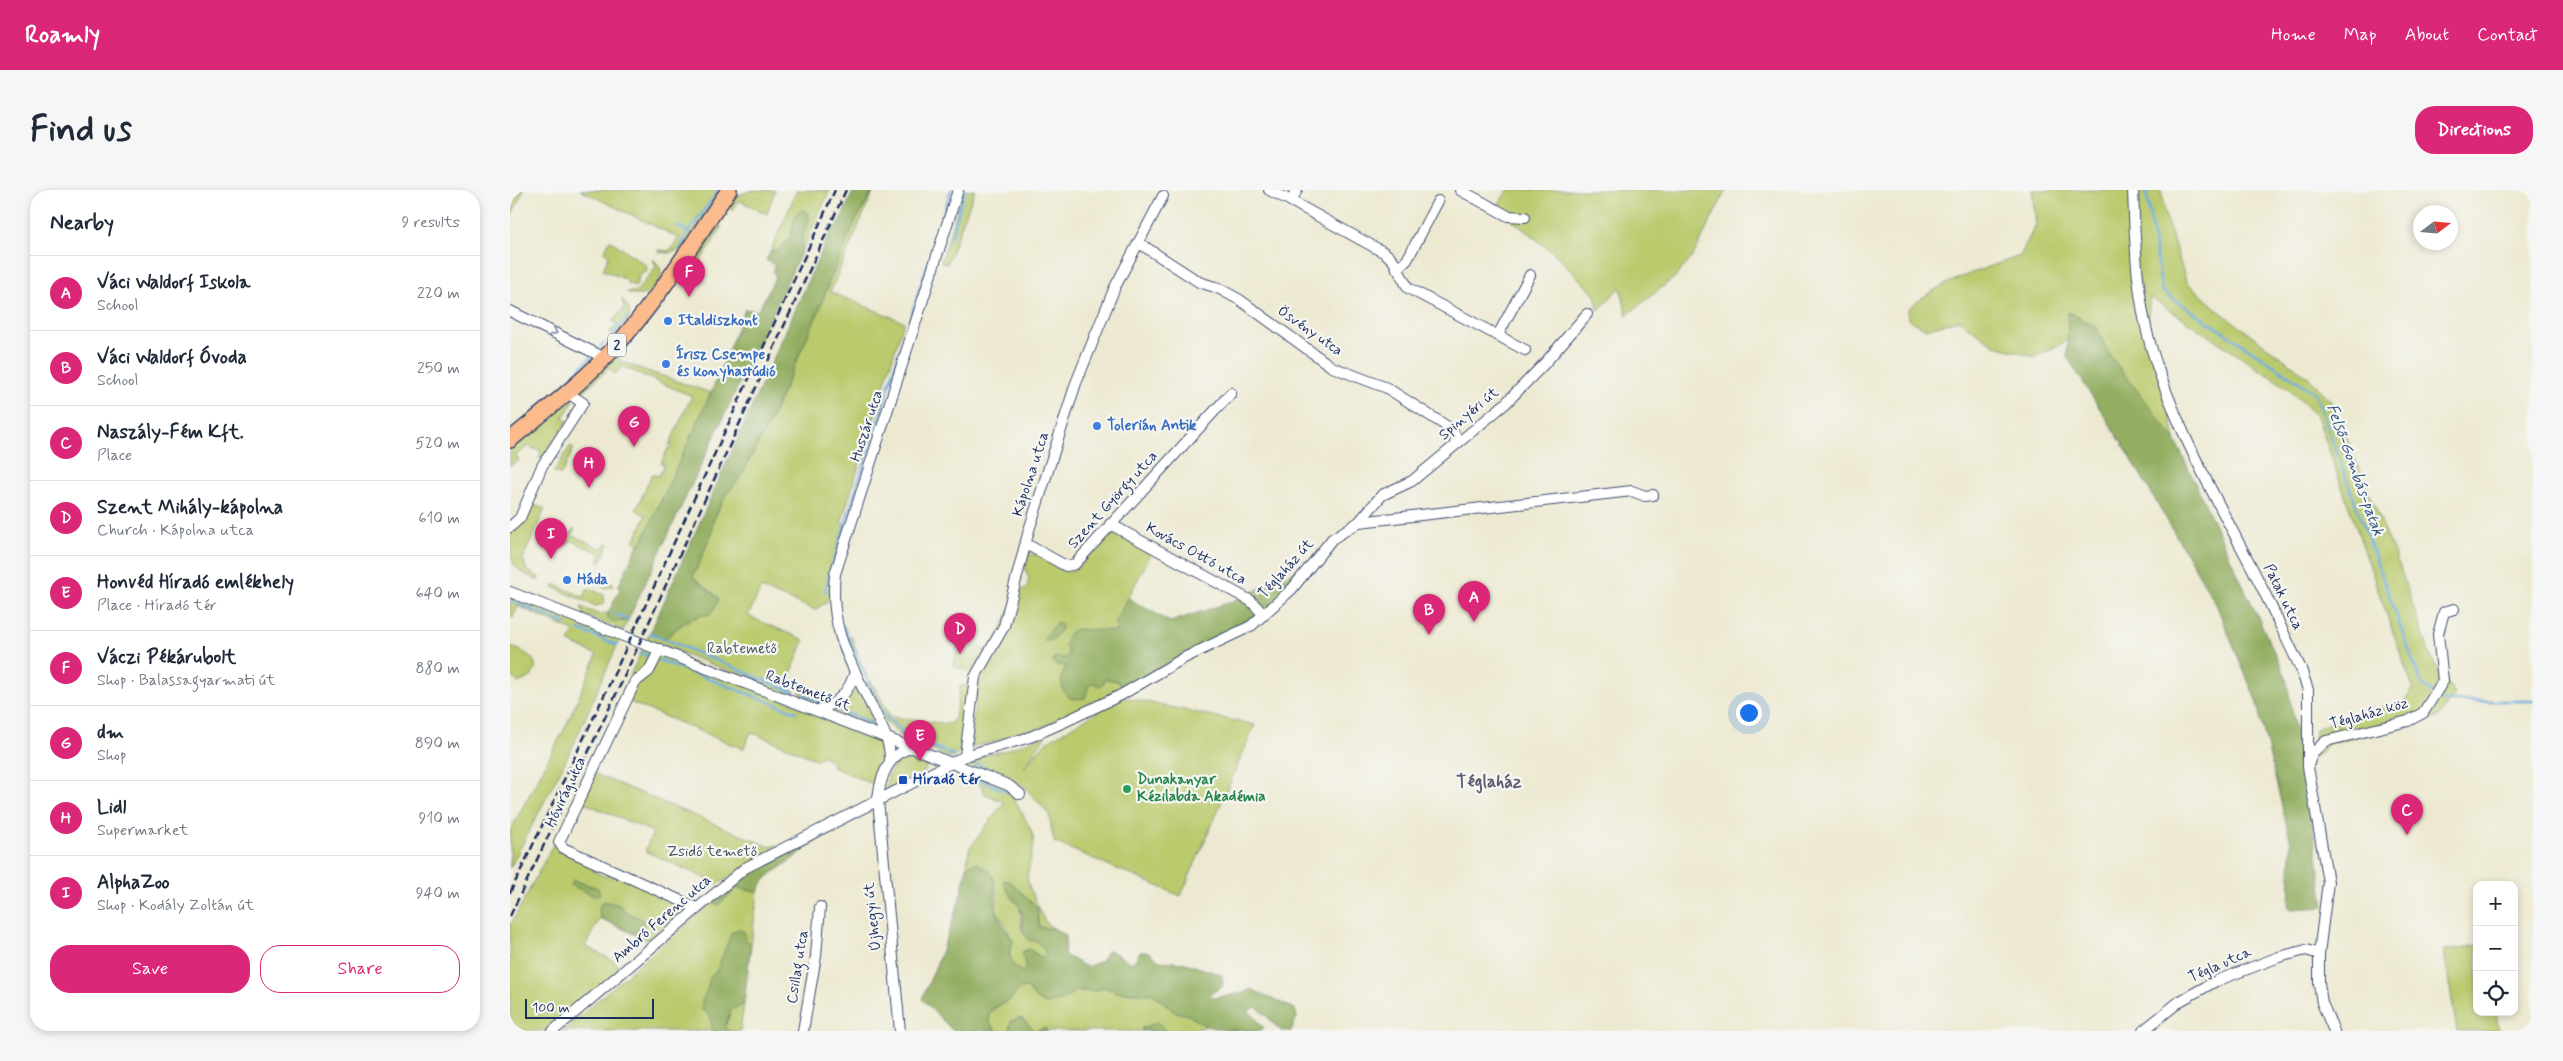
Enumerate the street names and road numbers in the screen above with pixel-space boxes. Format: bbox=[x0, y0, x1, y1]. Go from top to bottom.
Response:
street label: Ösvény utca bbox=[1273, 301, 1347, 361]
road number: 2 bbox=[608, 334, 626, 356]
street label: Spinyéri út bbox=[1435, 383, 1503, 445]
street label: Huszár utca bbox=[846, 388, 888, 464]
street label: Kápolna utca bbox=[1008, 429, 1054, 519]
street label: Szent György utca bbox=[1064, 447, 1163, 554]
street label: Kovács Ottó utca bbox=[1142, 518, 1250, 590]
street label: Téglaház út bbox=[1254, 535, 1318, 603]
street label: Patak utca bbox=[2258, 561, 2308, 634]
street label: Rabtemető út bbox=[763, 666, 854, 716]
street label: Téglaház köz bbox=[2327, 693, 2411, 735]
street label: Hóvirág utca bbox=[541, 753, 591, 831]
street label: Ambró Ferenc utca bbox=[608, 870, 716, 968]
street label: Újhegyi út bbox=[859, 881, 888, 952]
street label: Csillag utca bbox=[782, 929, 815, 1005]
street label: Tégla utca bbox=[2185, 942, 2256, 988]

